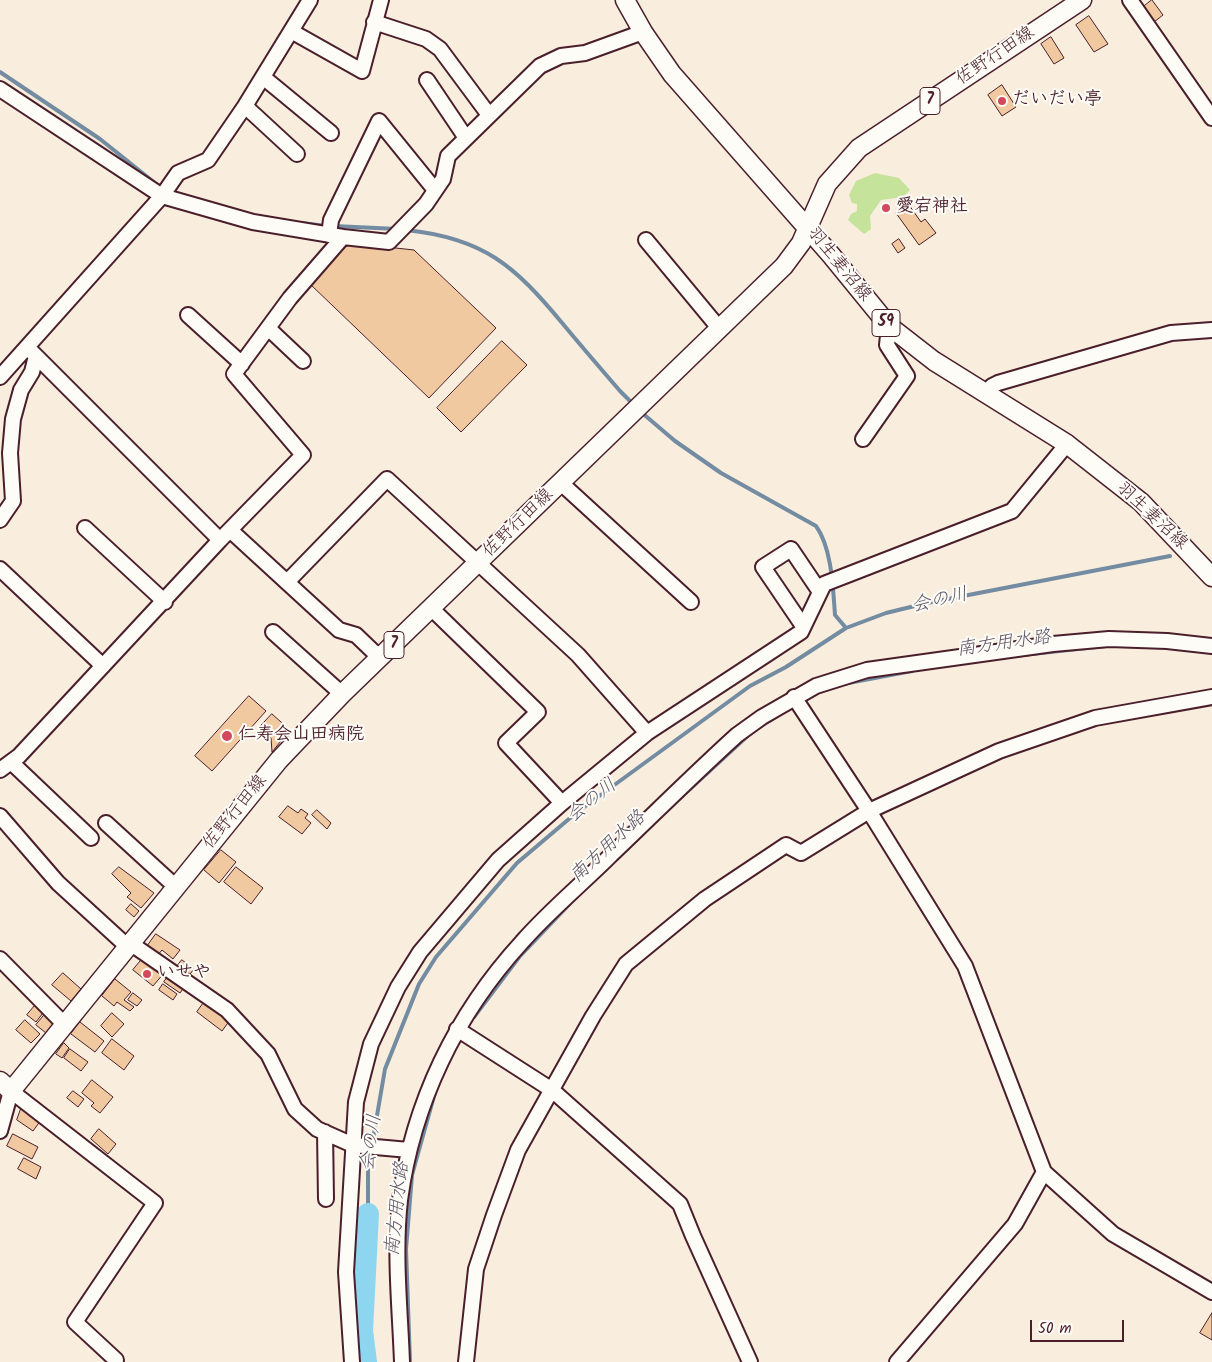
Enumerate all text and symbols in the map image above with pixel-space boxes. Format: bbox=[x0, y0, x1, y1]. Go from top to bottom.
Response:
street label: 佐野行田線 bbox=[953, 23, 1039, 91]
road number: 7 bbox=[920, 88, 940, 114]
place label: だいだい亭 bbox=[1012, 90, 1102, 112]
marker: だいだい亭 bbox=[996, 95, 1008, 107]
place label: 愛宕神社 bbox=[896, 197, 968, 219]
marker: 愛宕神社 bbox=[880, 202, 892, 214]
street label: 羽生妻沼線 bbox=[801, 223, 875, 307]
road number: 59 bbox=[872, 309, 900, 336]
street label: 羽生妻沼線 bbox=[1111, 478, 1191, 556]
street label: 佐野行田線 bbox=[479, 485, 559, 563]
water label: 会の川 bbox=[910, 584, 970, 620]
water label: 南方用水路 bbox=[955, 627, 1053, 663]
road number: 7 bbox=[384, 632, 404, 658]
place label: 仁寿会山田病院 bbox=[238, 725, 364, 747]
marker: 仁寿会山田病院 bbox=[220, 729, 234, 743]
street label: 佐野行田線 bbox=[199, 771, 273, 855]
water label: 会の川 bbox=[564, 775, 622, 829]
water label: 南方用水路 bbox=[566, 807, 652, 889]
place label: いせや bbox=[157, 963, 211, 985]
marker: いせや bbox=[141, 968, 153, 980]
water label: 会の川 bbox=[358, 1113, 388, 1173]
water label: 南方用水路 bbox=[383, 1161, 415, 1257]
scale bar bbox=[1032, 1310, 1126, 1342]
text: 50 m bbox=[1038, 1317, 1072, 1341]

